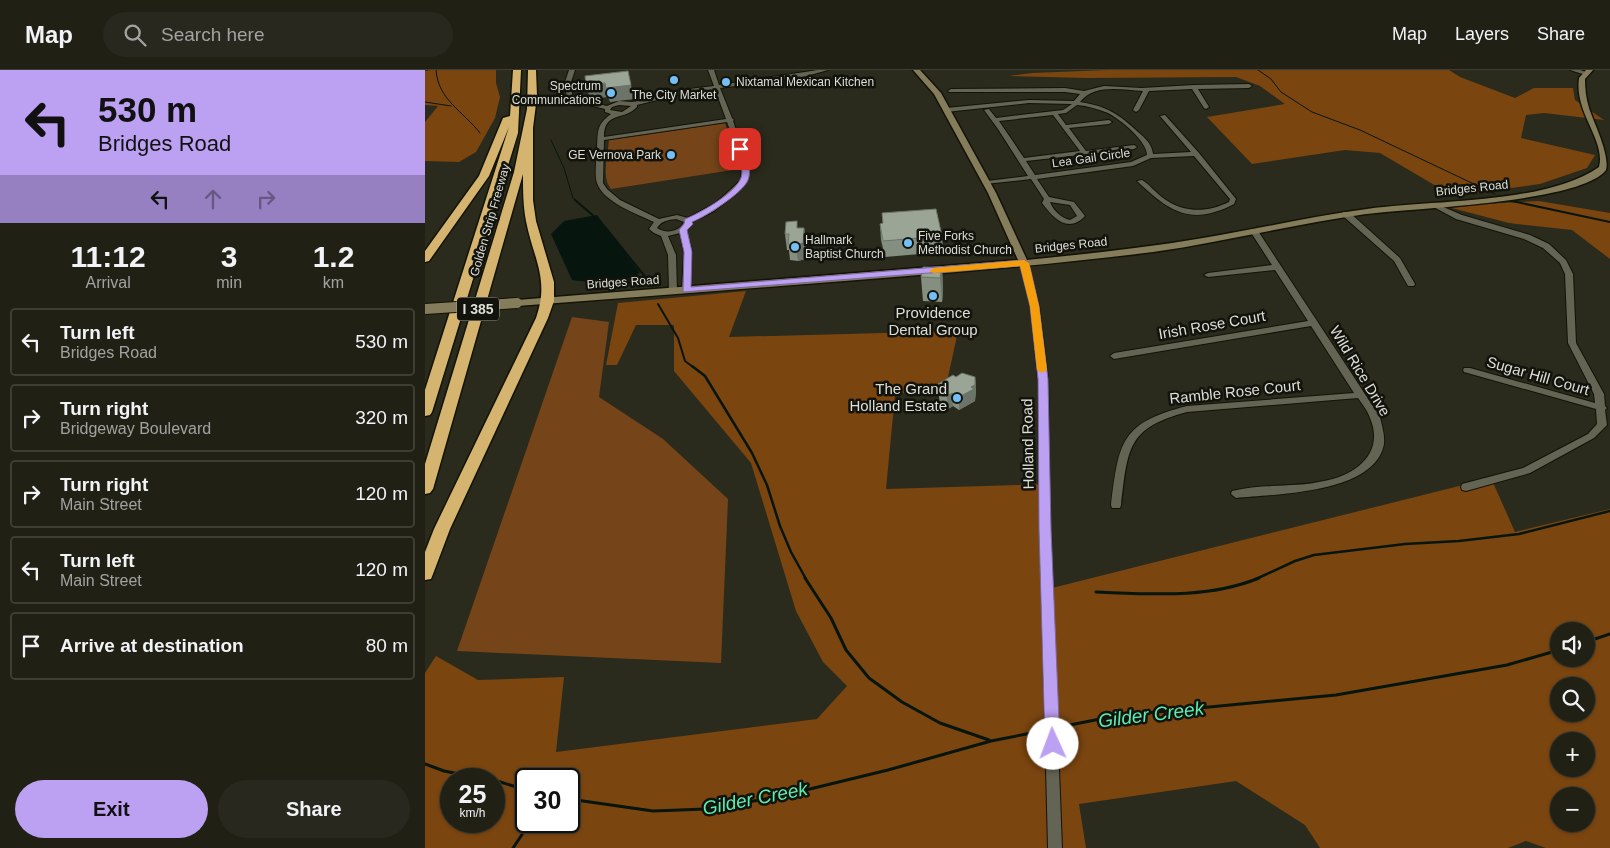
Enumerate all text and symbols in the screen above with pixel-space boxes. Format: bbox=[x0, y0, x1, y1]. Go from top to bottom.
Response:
search box bbox=[103, 12, 453, 57]
text: Map bbox=[25, 21, 73, 48]
icon: search bbox=[121, 21, 149, 49]
text: Search here bbox=[161, 24, 265, 45]
text: Map bbox=[1392, 24, 1427, 44]
text: Layers bbox=[1455, 24, 1509, 44]
text: Share bbox=[1537, 24, 1585, 44]
marker: The City Market bbox=[668, 74, 680, 86]
place label: Nixtamal Mexican Kitchen bbox=[736, 75, 874, 89]
marker: Nixtamal Mexican Kitchen bbox=[720, 76, 732, 88]
place label: Spectrum Communications bbox=[512, 79, 601, 107]
marker: Spectrum Communications bbox=[605, 87, 617, 99]
place label: The City Market bbox=[632, 88, 717, 102]
icon: left bbox=[15, 90, 80, 155]
text: 530 m bbox=[98, 90, 197, 129]
pin bbox=[719, 128, 761, 170]
text: Bridges Road bbox=[98, 131, 231, 156]
icon: arrive bbox=[726, 135, 754, 163]
street label: Lea Gail Circle bbox=[1051, 146, 1131, 170]
place label: GE Vernova Park bbox=[568, 148, 662, 162]
marker: GE Vernova Park bbox=[665, 149, 677, 161]
street label: Golden Strip Freeway bbox=[467, 162, 513, 278]
street label: Bridges Road bbox=[1435, 177, 1509, 199]
icon: left bbox=[146, 185, 174, 213]
icon: ahead bbox=[199, 185, 227, 213]
icon: right bbox=[252, 185, 280, 213]
place label: Five Forks Methodist Church bbox=[918, 229, 1012, 257]
place label: Hallmark Baptist Church bbox=[805, 233, 884, 261]
street label: Bridges Road bbox=[1034, 234, 1108, 256]
marker: Five Forks Methodist Church bbox=[902, 237, 914, 249]
text: 11:12 bbox=[71, 240, 146, 273]
text: 3 bbox=[221, 240, 238, 273]
text: 1.2 bbox=[313, 240, 354, 273]
marker: Hallmark Baptist Church bbox=[789, 241, 801, 253]
street label: Bridges Road bbox=[586, 272, 660, 292]
text: Arrival bbox=[85, 274, 131, 291]
text: min bbox=[216, 274, 242, 291]
text: km bbox=[323, 274, 344, 291]
marker: Providence Dental Group bbox=[927, 290, 939, 302]
road number: I 385 bbox=[457, 298, 499, 320]
place label: Providence Dental Group bbox=[888, 304, 978, 338]
street label: Irish Rose Court bbox=[1157, 307, 1268, 342]
text: Turn left bbox=[60, 322, 135, 343]
street label: Wild Rice Drive bbox=[1327, 322, 1394, 419]
icon: left bbox=[17, 328, 45, 356]
text: 530 m bbox=[355, 331, 408, 352]
text: Bridges Road bbox=[60, 344, 157, 361]
street label: Sugar Hill Court bbox=[1485, 353, 1592, 399]
street label: Ramble Rose Court bbox=[1169, 376, 1302, 407]
place label: The Grand Holland Estate bbox=[849, 380, 947, 414]
marker: The Grand Holland Estate bbox=[951, 392, 963, 404]
text: Turn right bbox=[60, 398, 148, 419]
street label: Holland Road bbox=[1018, 398, 1037, 490]
icon: right bbox=[17, 404, 45, 432]
text: 320 m bbox=[355, 407, 408, 428]
text: Bridgeway Boulevard bbox=[60, 420, 211, 437]
text: Turn right bbox=[60, 474, 148, 495]
icon: right bbox=[17, 480, 45, 508]
text: 120 m bbox=[355, 483, 408, 504]
text: Main Street bbox=[60, 496, 142, 513]
text: Turn left bbox=[60, 550, 135, 571]
icon: left bbox=[17, 556, 45, 584]
text: 120 m bbox=[355, 559, 408, 580]
text: Main Street bbox=[60, 572, 142, 589]
map controls bbox=[1550, 622, 1595, 832]
button: sound bbox=[1550, 622, 1595, 667]
icon: arrive bbox=[17, 632, 45, 660]
text: Arrive at destination bbox=[60, 635, 244, 656]
text: 80 m bbox=[366, 635, 408, 656]
button: search bbox=[1550, 677, 1595, 722]
water label: Gilder Creek bbox=[1097, 697, 1207, 731]
position arrow bbox=[1026, 717, 1078, 769]
button: + bbox=[1550, 732, 1595, 777]
speed limit sign: 30 bbox=[515, 768, 580, 833]
water label: Gilder Creek bbox=[701, 778, 811, 819]
button: Exit bbox=[15, 780, 208, 838]
button: Share bbox=[218, 780, 410, 838]
text: 25 bbox=[459, 780, 486, 808]
button: − bbox=[1550, 787, 1595, 832]
text: km/h bbox=[459, 806, 486, 820]

